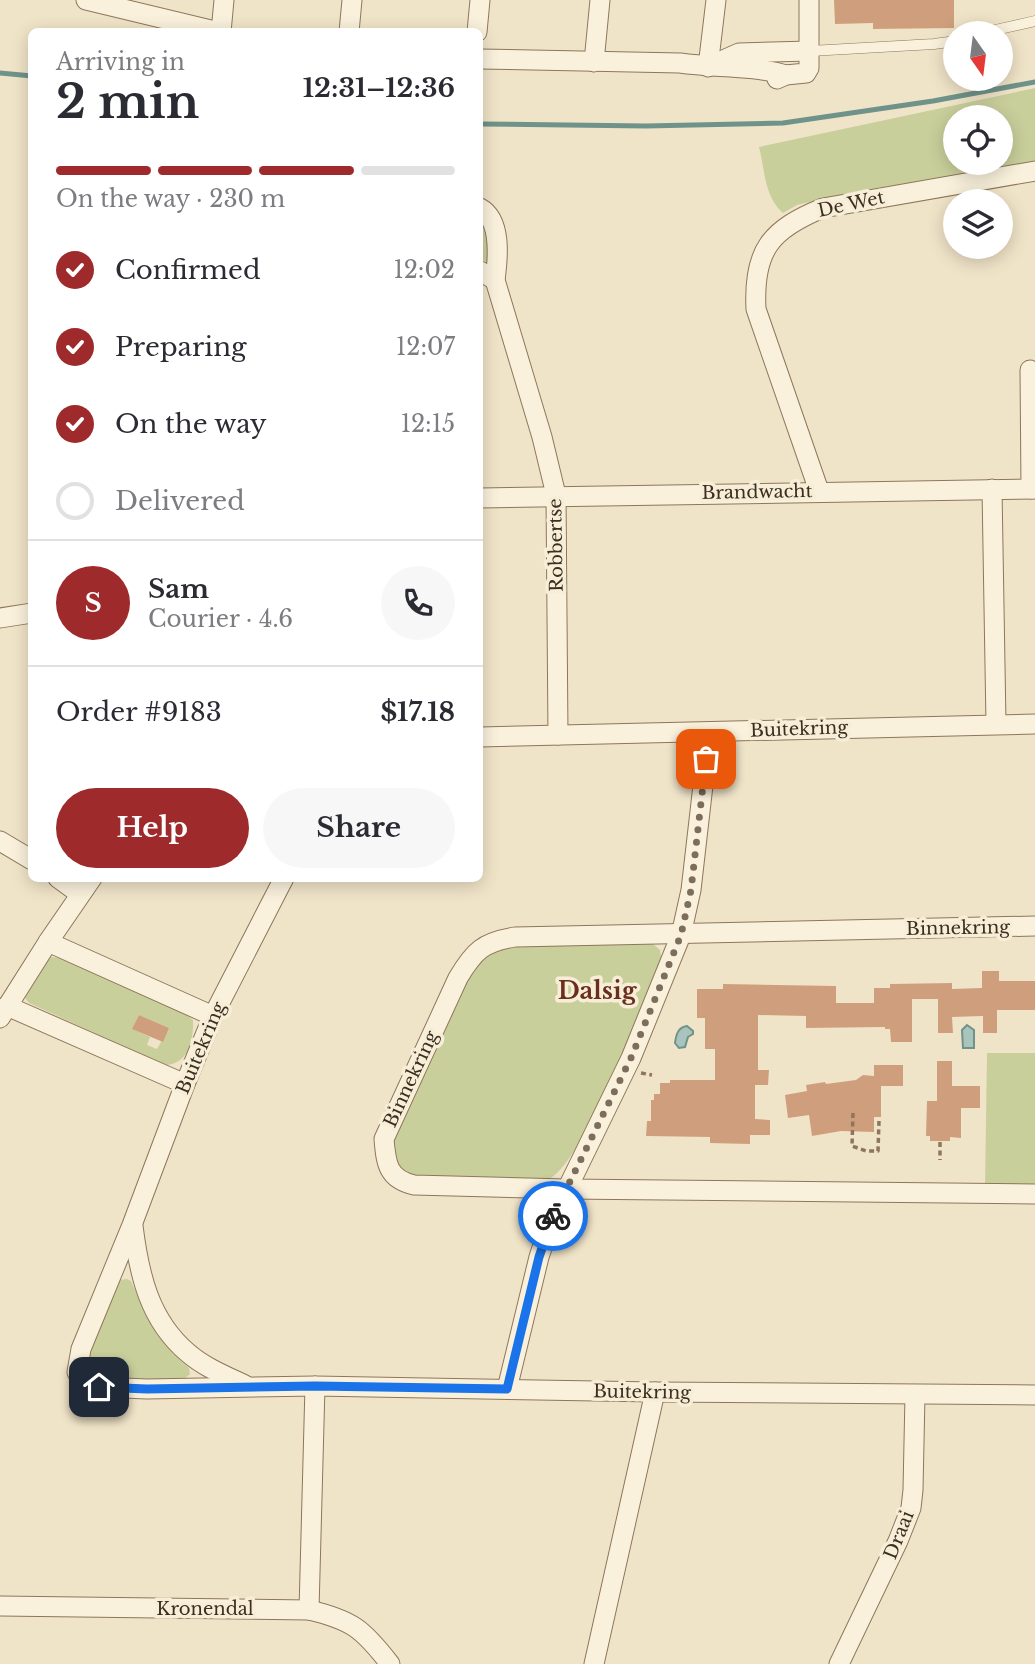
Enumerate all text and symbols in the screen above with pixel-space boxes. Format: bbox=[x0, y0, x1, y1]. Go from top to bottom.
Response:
north arrow bbox=[943, 21, 1013, 91]
map controls bbox=[943, 21, 1013, 259]
text: Arriving in bbox=[56, 48, 185, 76]
text: 12:31–12:36 bbox=[303, 72, 455, 104]
text: 2 min bbox=[56, 73, 199, 130]
button: locate bbox=[943, 105, 1013, 175]
text: On the way · 230 m bbox=[56, 185, 285, 213]
street label: De Wet bbox=[816, 186, 887, 222]
button: layers bbox=[943, 189, 1013, 259]
icon: check bbox=[56, 251, 94, 289]
text: Confirmed bbox=[115, 254, 260, 286]
text: 12:02 bbox=[393, 256, 455, 284]
icon: check bbox=[56, 328, 94, 366]
text: Preparing bbox=[115, 331, 247, 363]
text: 12:07 bbox=[396, 333, 455, 361]
icon: check bbox=[56, 405, 94, 443]
text: On the way bbox=[115, 408, 267, 440]
text: 12:15 bbox=[401, 410, 455, 438]
street label: Brandwacht bbox=[701, 480, 813, 504]
text: Delivered bbox=[115, 485, 245, 517]
street label: Robbertse bbox=[544, 498, 568, 592]
button: phone bbox=[381, 566, 455, 640]
text: Sam bbox=[148, 573, 209, 605]
text: S bbox=[84, 587, 102, 619]
text: Courier · 4.6 bbox=[148, 605, 293, 633]
text: Order #9183 bbox=[56, 696, 222, 728]
text: $17.18 bbox=[380, 696, 455, 728]
street label: Buitekring bbox=[750, 716, 849, 742]
pin bbox=[676, 729, 736, 789]
icon: bag bbox=[687, 740, 725, 778]
button: Help bbox=[56, 788, 249, 868]
button: Share bbox=[263, 788, 455, 868]
street label: Binnekring bbox=[906, 916, 1010, 940]
district label: Dalsig bbox=[558, 976, 638, 1005]
street label: Buitekring bbox=[172, 998, 230, 1097]
street label: Binnekring bbox=[379, 1027, 443, 1131]
courier bbox=[518, 1181, 588, 1251]
icon: bike bbox=[534, 1197, 572, 1235]
pin bbox=[69, 1357, 129, 1417]
icon: home bbox=[80, 1368, 118, 1406]
street label: Buitekring bbox=[593, 1380, 691, 1404]
street label: Draai bbox=[879, 1507, 919, 1563]
street label: Kronendal bbox=[156, 1598, 254, 1620]

